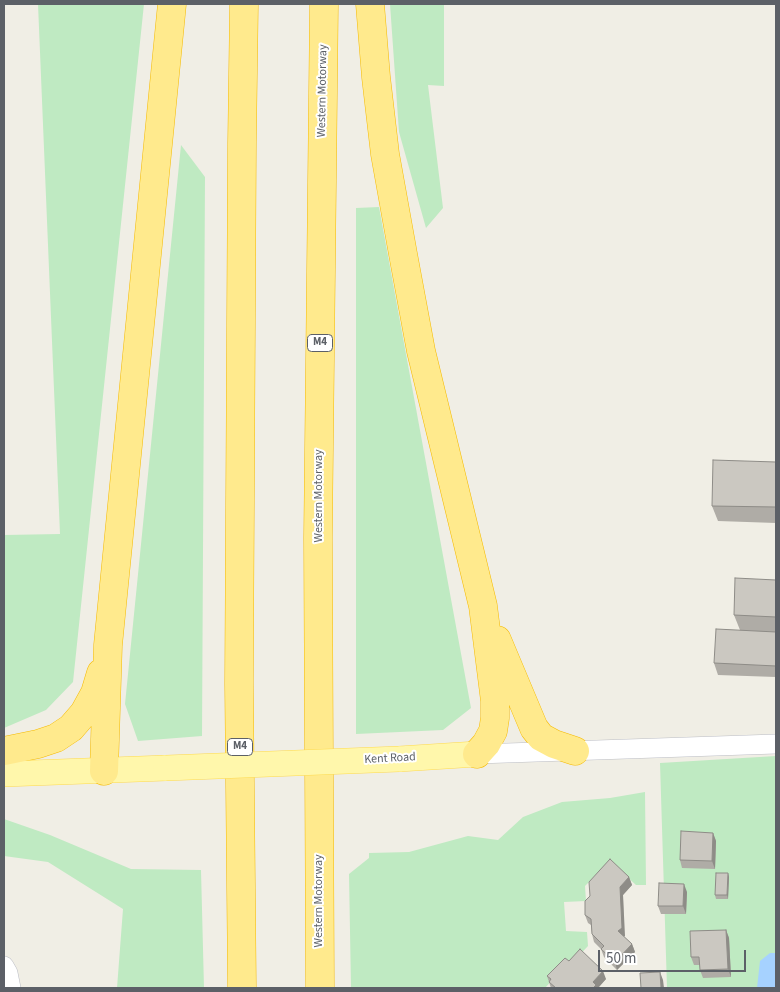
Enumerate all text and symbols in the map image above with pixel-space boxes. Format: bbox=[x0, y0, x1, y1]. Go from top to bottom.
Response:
street label: Western Motorway bbox=[315, 44, 331, 138]
road number: M4 bbox=[308, 334, 332, 352]
street label: Western Motorway bbox=[312, 449, 326, 543]
road number: M4 bbox=[228, 739, 252, 756]
street label: Kent Road bbox=[364, 750, 416, 768]
street label: Western Motorway bbox=[312, 854, 326, 948]
scale bar bbox=[600, 940, 748, 972]
text: 50 m bbox=[606, 948, 636, 969]

